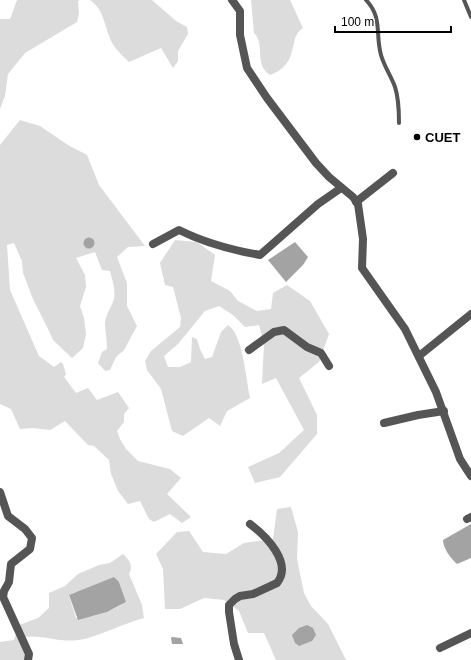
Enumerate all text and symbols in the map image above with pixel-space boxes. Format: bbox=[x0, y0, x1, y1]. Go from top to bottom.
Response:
scale bar bbox=[335, 8, 451, 34]
text: 100 m bbox=[341, 15, 374, 29]
place label: CUET bbox=[425, 130, 460, 145]
marker: CUET bbox=[412, 132, 422, 142]

